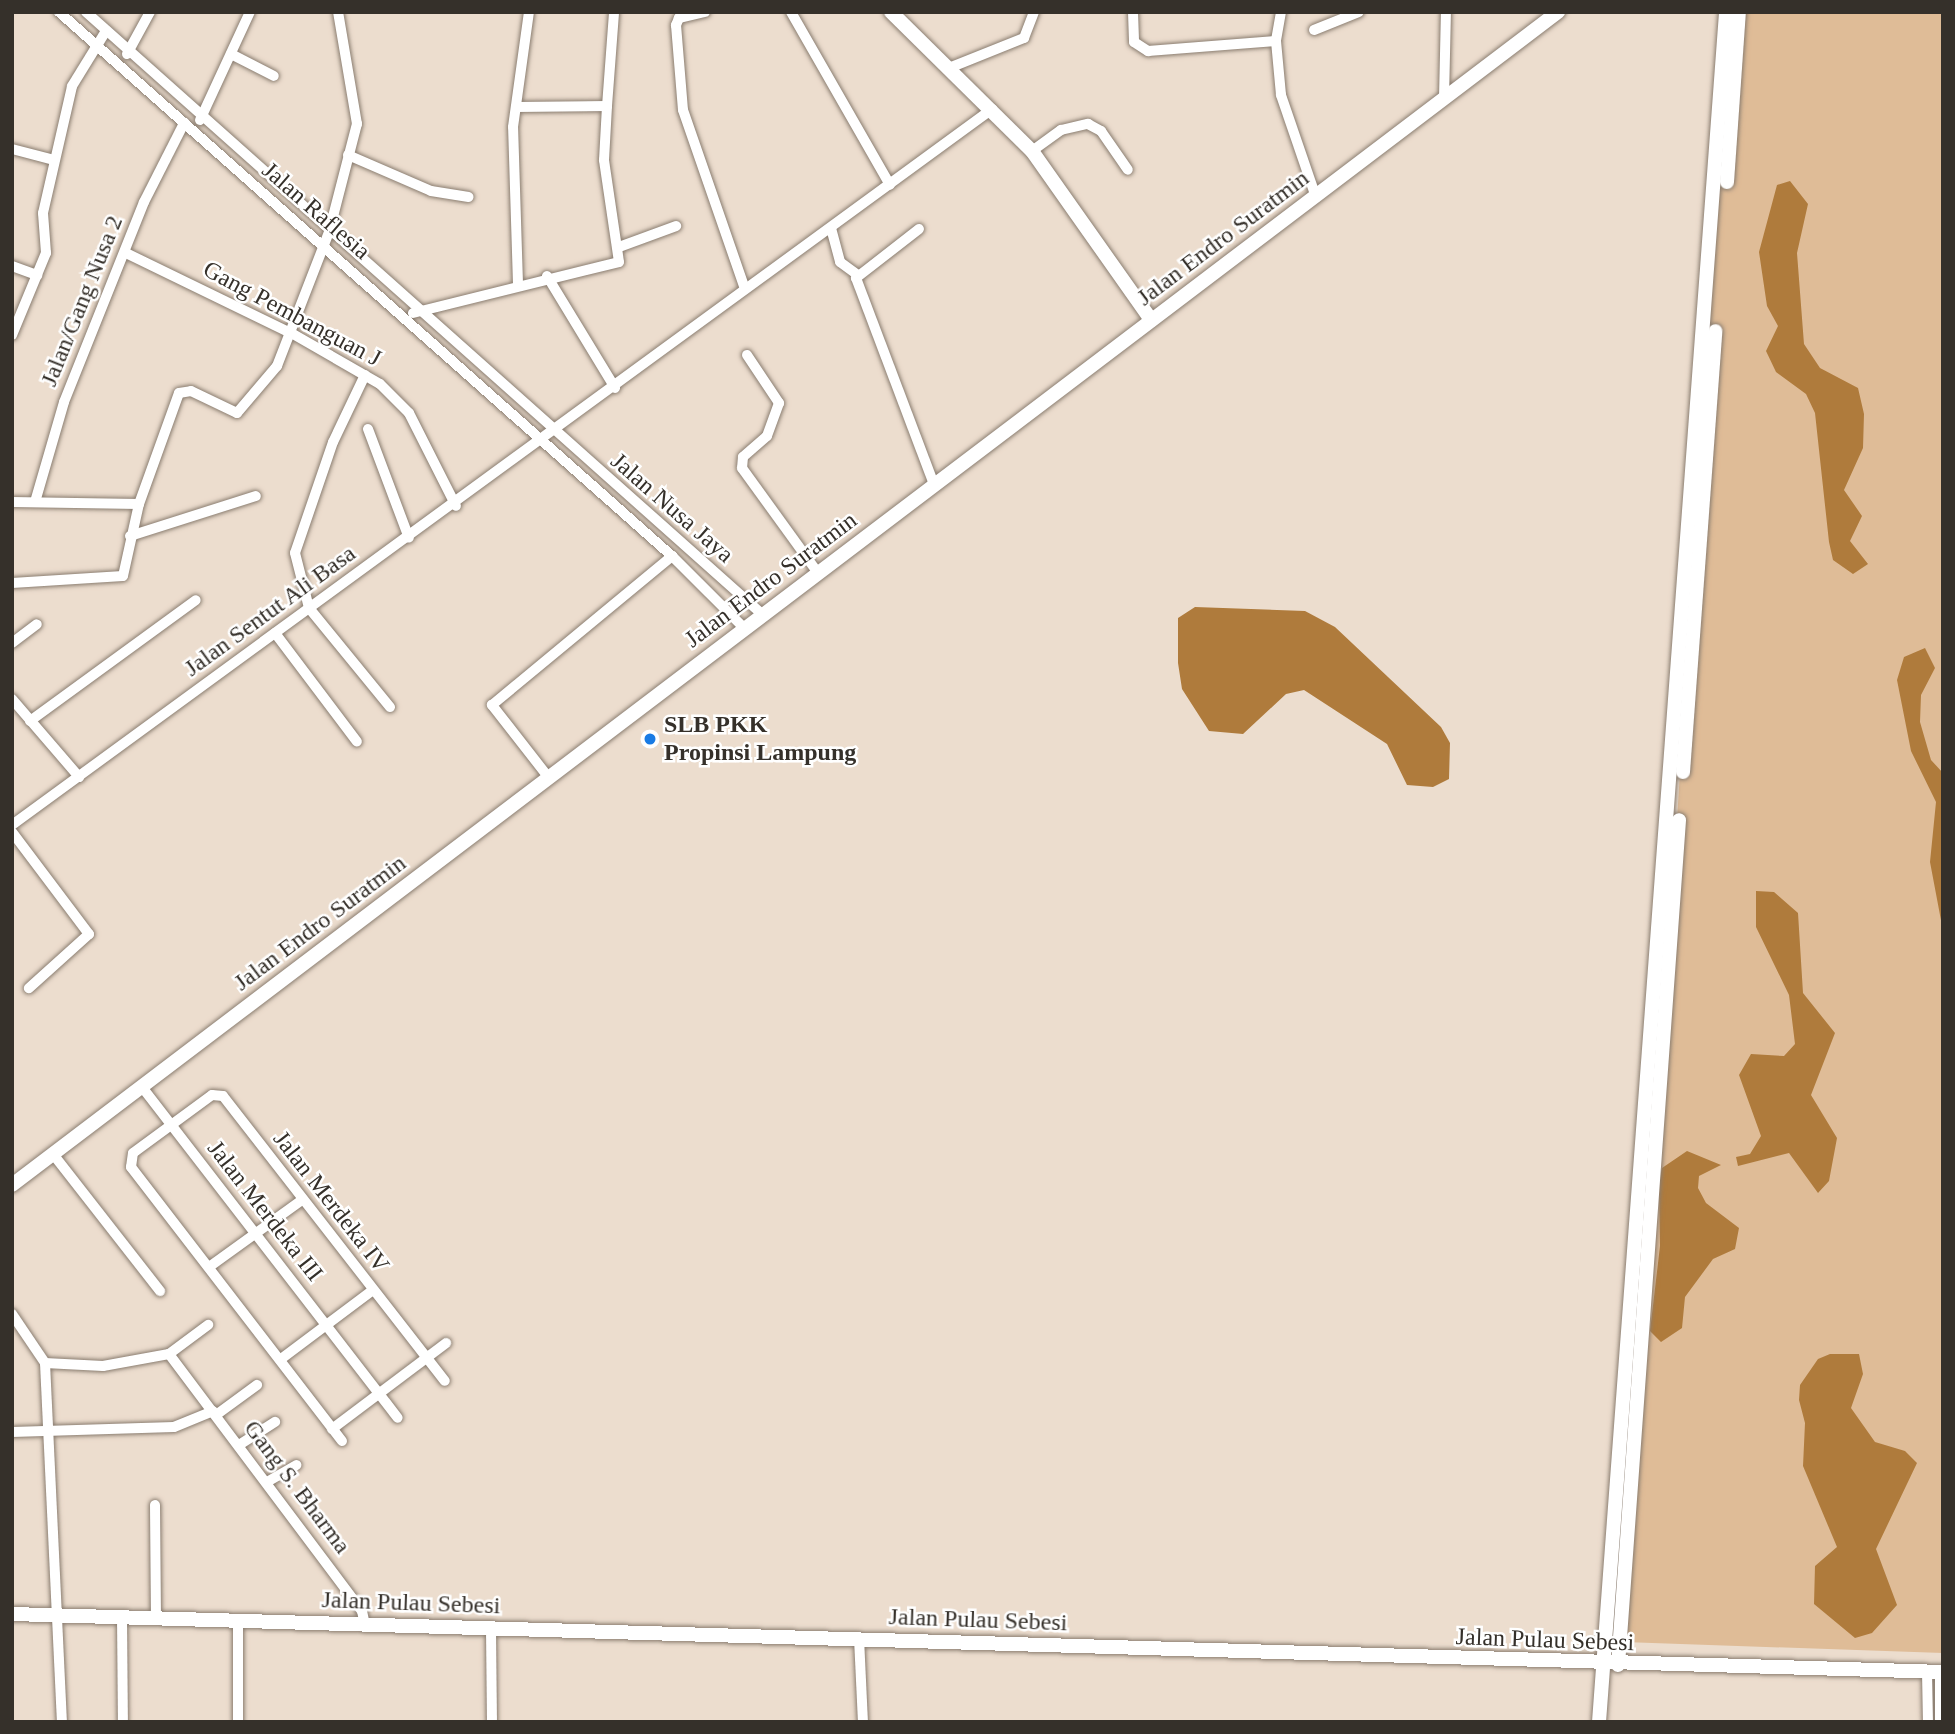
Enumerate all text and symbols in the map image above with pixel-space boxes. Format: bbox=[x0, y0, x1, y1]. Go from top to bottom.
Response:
street label: Jalan Raflesia bbox=[256, 156, 376, 266]
street label: Jalan Endro Suratmin bbox=[1131, 164, 1315, 312]
street label: Jalan/Gang Nusa 2 bbox=[35, 212, 129, 390]
street label: Gang Pembanguan J bbox=[198, 255, 386, 373]
street label: Jalan Nusa Jaya bbox=[605, 447, 739, 569]
street label: Jalan Endro Suratmin bbox=[679, 506, 863, 654]
street label: Jalan Sentut Ali Basa bbox=[178, 539, 362, 683]
place label: SLB PKK Propinsi Lampung bbox=[664, 711, 856, 767]
marker: SLB PKK Propinsi Lampung bbox=[642, 731, 658, 747]
street label: Jalan Endro Suratmin bbox=[228, 849, 412, 997]
street label: Jalan Merdeka IV bbox=[267, 1125, 395, 1279]
street label: Jalan Merdeka III bbox=[201, 1135, 329, 1287]
street label: Gang S. Bharma bbox=[238, 1415, 356, 1559]
street label: Jalan Pulau Sebesi bbox=[321, 1585, 501, 1621]
street label: Jalan Pulau Sebesi bbox=[888, 1602, 1068, 1638]
street label: Jalan Pulau Sebesi bbox=[1455, 1622, 1635, 1658]

